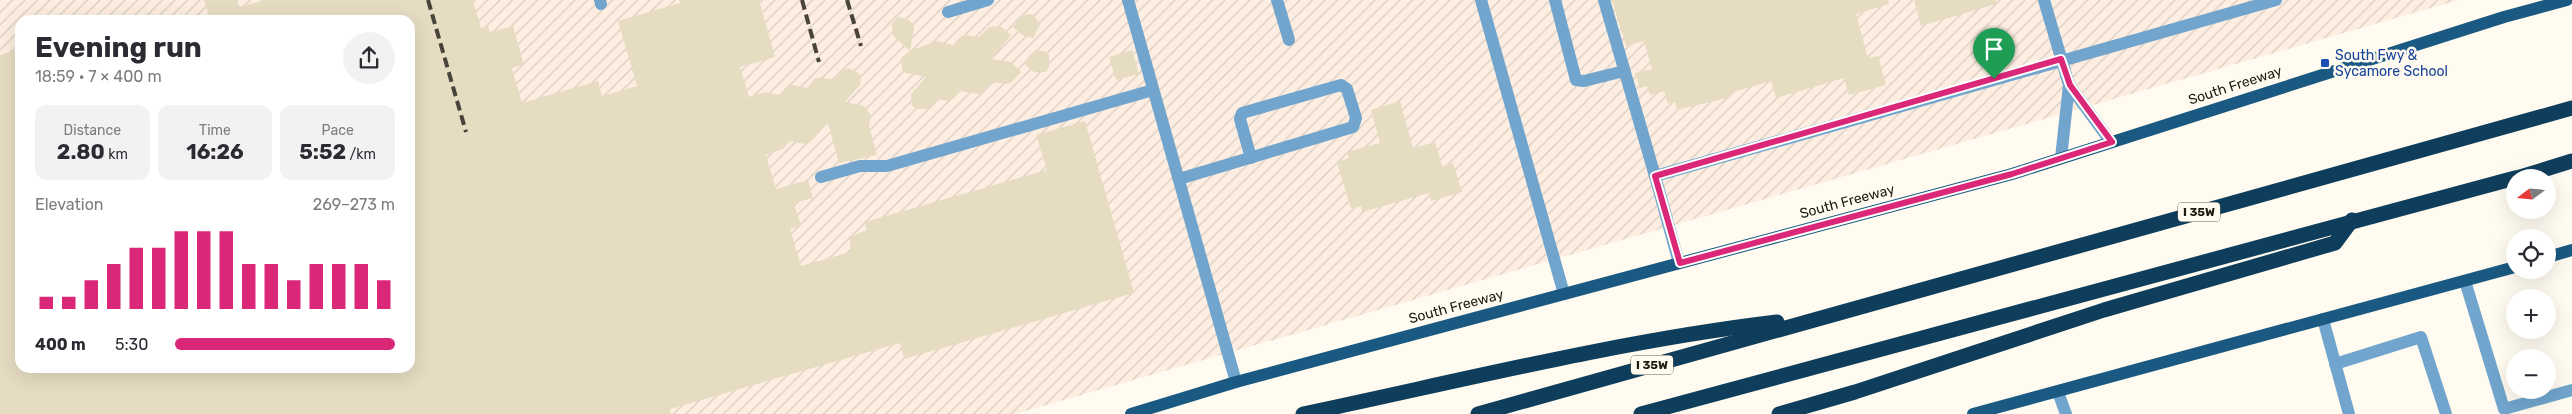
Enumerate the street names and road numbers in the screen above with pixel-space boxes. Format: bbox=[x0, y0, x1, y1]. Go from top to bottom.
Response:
street label: South Freeway bbox=[2186, 62, 2284, 109]
street label: South Freeway bbox=[1798, 181, 1897, 222]
road number: I 35W bbox=[2178, 202, 2220, 222]
street label: South Freeway bbox=[1407, 286, 1506, 327]
road number: I 35W bbox=[1631, 356, 1673, 374]

